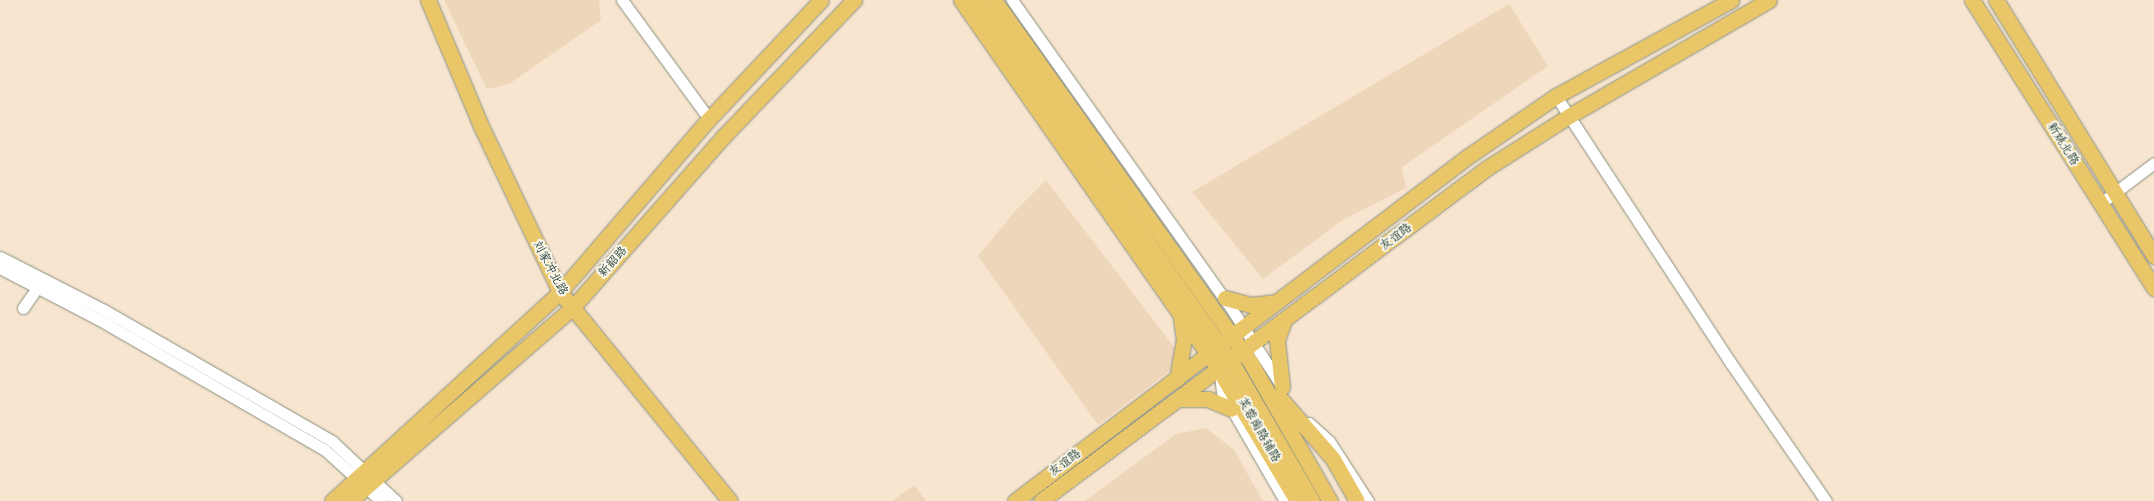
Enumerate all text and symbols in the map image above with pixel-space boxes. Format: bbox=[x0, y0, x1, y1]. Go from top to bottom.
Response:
street label: 新姚北路 bbox=[2044, 120, 2082, 168]
street label: 友谊路 bbox=[1377, 220, 1415, 254]
street label: 刘家冲北路 bbox=[530, 238, 570, 298]
street label: 新韶路 bbox=[596, 244, 630, 280]
street label: 芙蓉南路辅路 bbox=[1235, 395, 1283, 465]
street label: 友谊路 bbox=[1046, 446, 1084, 480]

